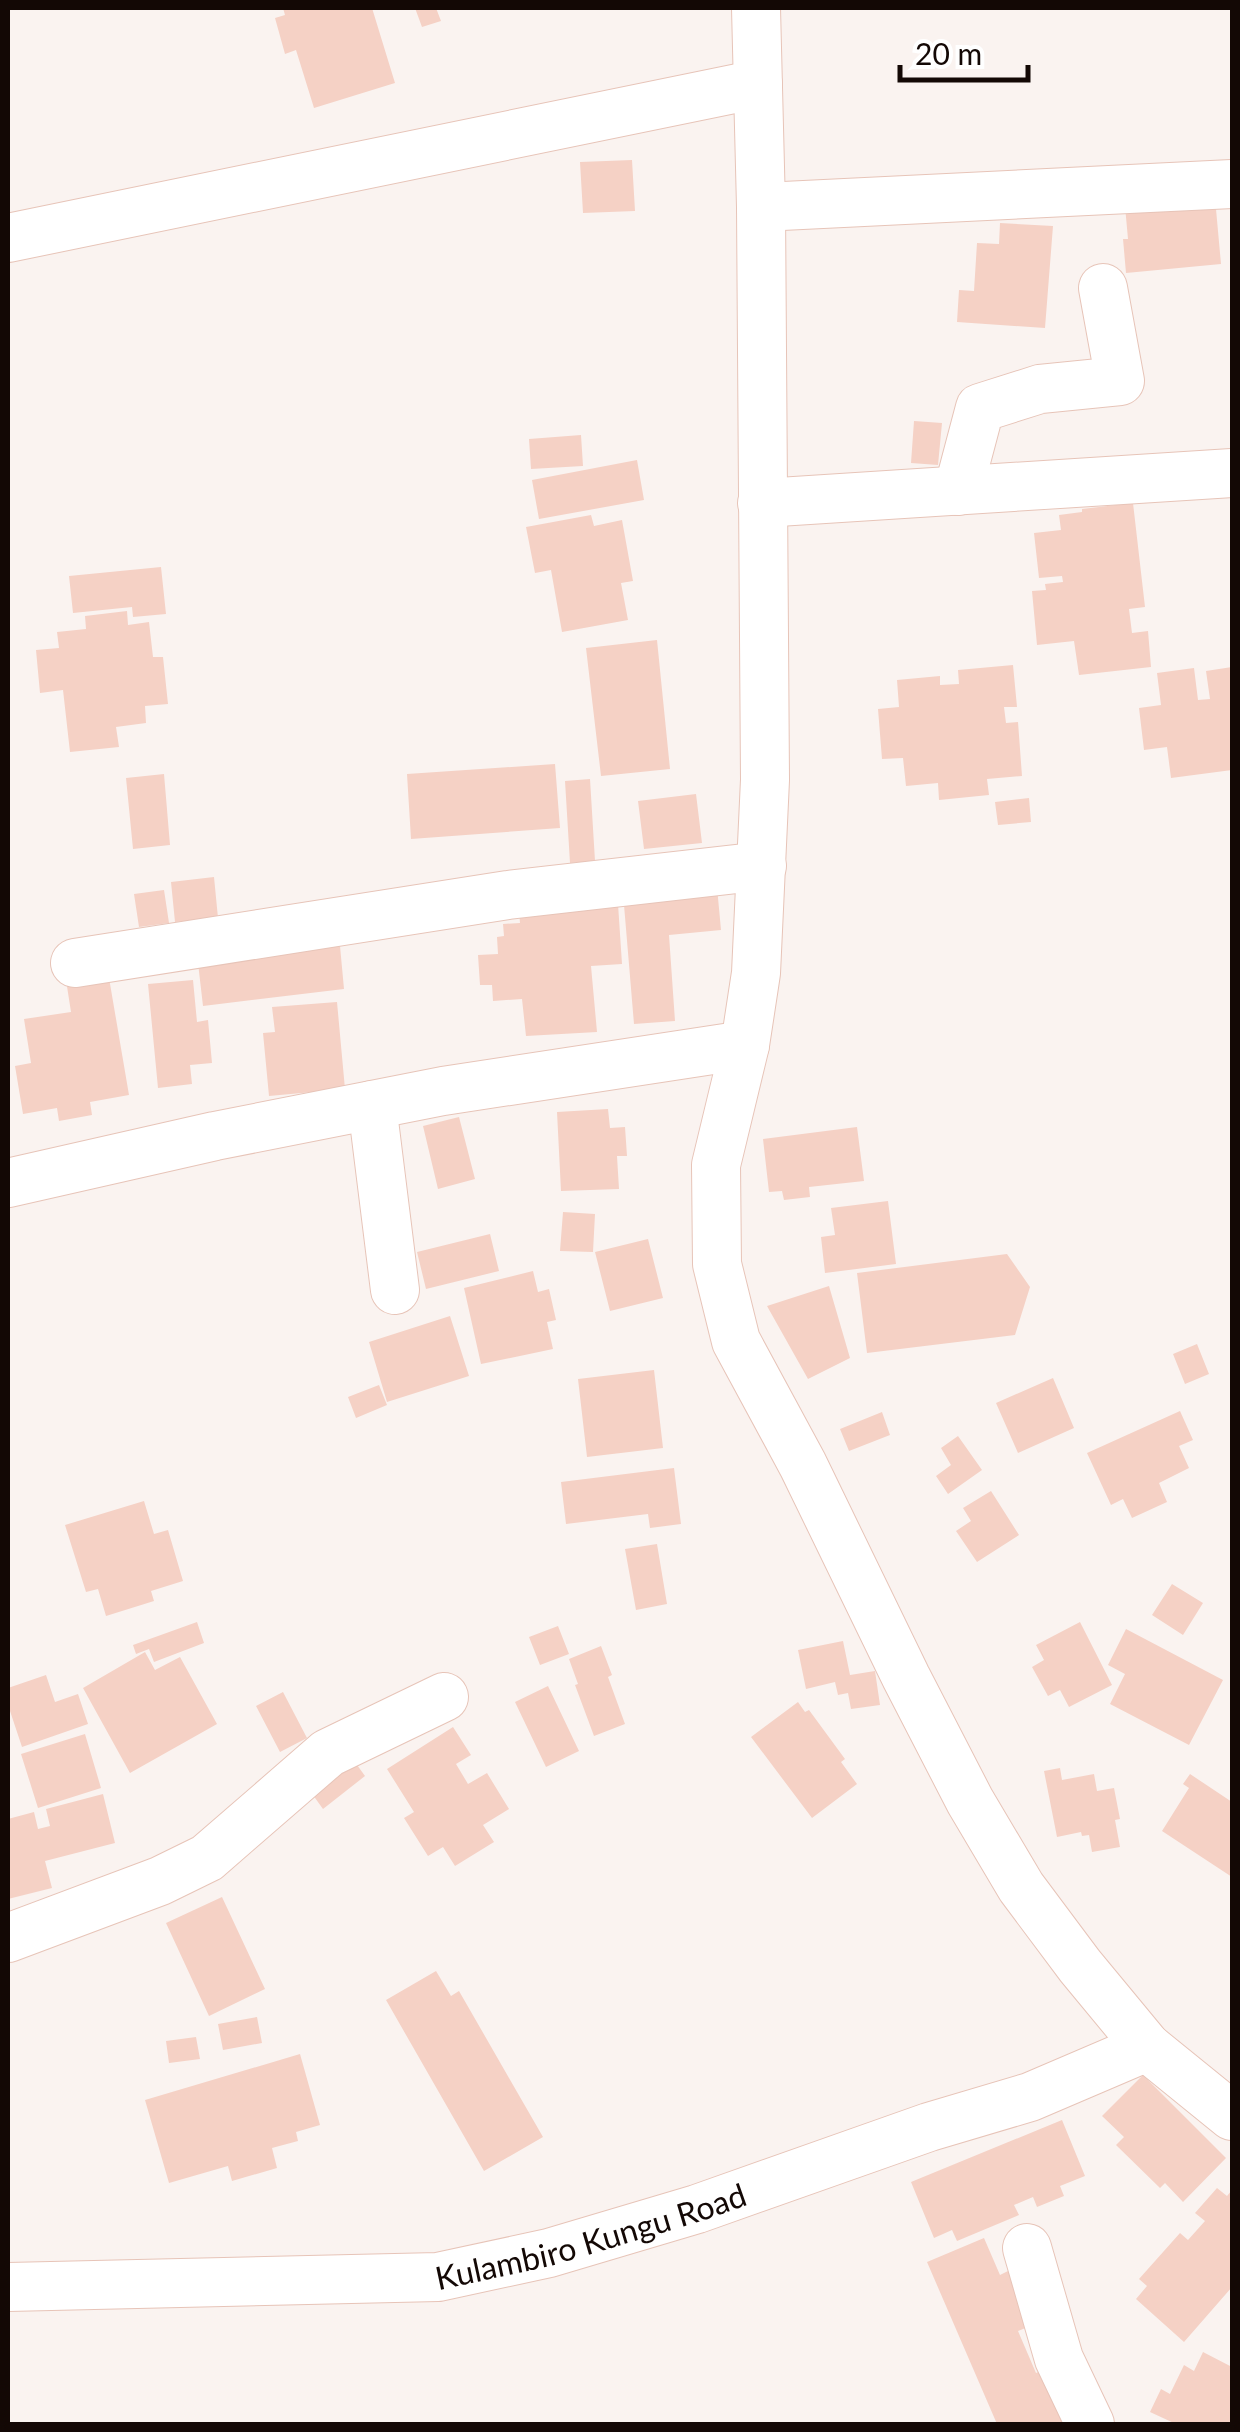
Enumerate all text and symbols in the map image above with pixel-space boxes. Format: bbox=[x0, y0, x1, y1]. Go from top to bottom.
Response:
scale bar bbox=[900, 20, 1028, 82]
text: 20 m bbox=[915, 35, 982, 71]
street label: Kulambiro Kungu Road bbox=[431, 2174, 751, 2297]

